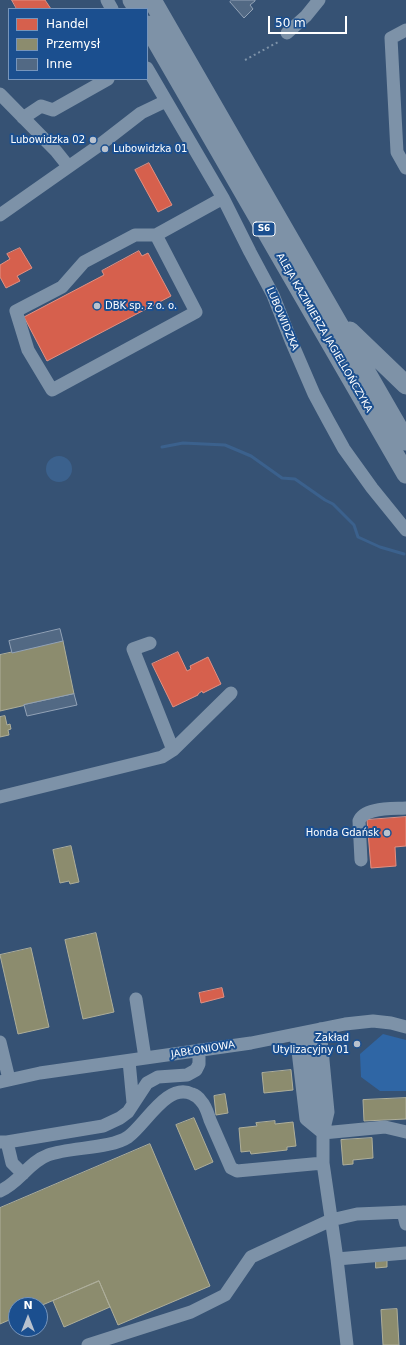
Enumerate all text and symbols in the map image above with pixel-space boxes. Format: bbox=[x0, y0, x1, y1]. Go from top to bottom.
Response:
legend bbox=[8, 8, 148, 80]
scale bar bbox=[270, 8, 349, 34]
text: 50 m bbox=[275, 16, 306, 30]
text: Handel bbox=[46, 17, 88, 31]
text: Przemysł bbox=[46, 37, 100, 51]
text: Inne bbox=[46, 57, 72, 71]
place label: Lubowidzka 02 bbox=[11, 134, 85, 146]
marker: Lubowidzka 02 bbox=[88, 135, 98, 145]
place label: Lubowidzka 01 bbox=[113, 143, 187, 155]
marker: Lubowidzka 01 bbox=[100, 144, 110, 154]
road number: S6 bbox=[253, 222, 275, 236]
street label: ALEJA KAZIMIERZA JAGIELLOŃCZYKA bbox=[273, 251, 375, 415]
street label: LUBOWIDZKA bbox=[263, 286, 301, 352]
place label: DBK sp. z o. o. bbox=[105, 300, 177, 312]
marker: DBK sp. z o. o. bbox=[92, 301, 102, 311]
place label: Honda Gdańsk bbox=[306, 827, 379, 839]
marker: Honda Gdańsk bbox=[382, 828, 392, 838]
place label: Zakład Utylizacyjny 01 bbox=[273, 1032, 349, 1056]
street label: JABŁONIOWA bbox=[170, 1039, 236, 1061]
marker: Zakład Utylizacyjny 01 bbox=[352, 1039, 362, 1049]
north arrow bbox=[8, 1297, 48, 1337]
text: N bbox=[23, 1299, 33, 1312]

